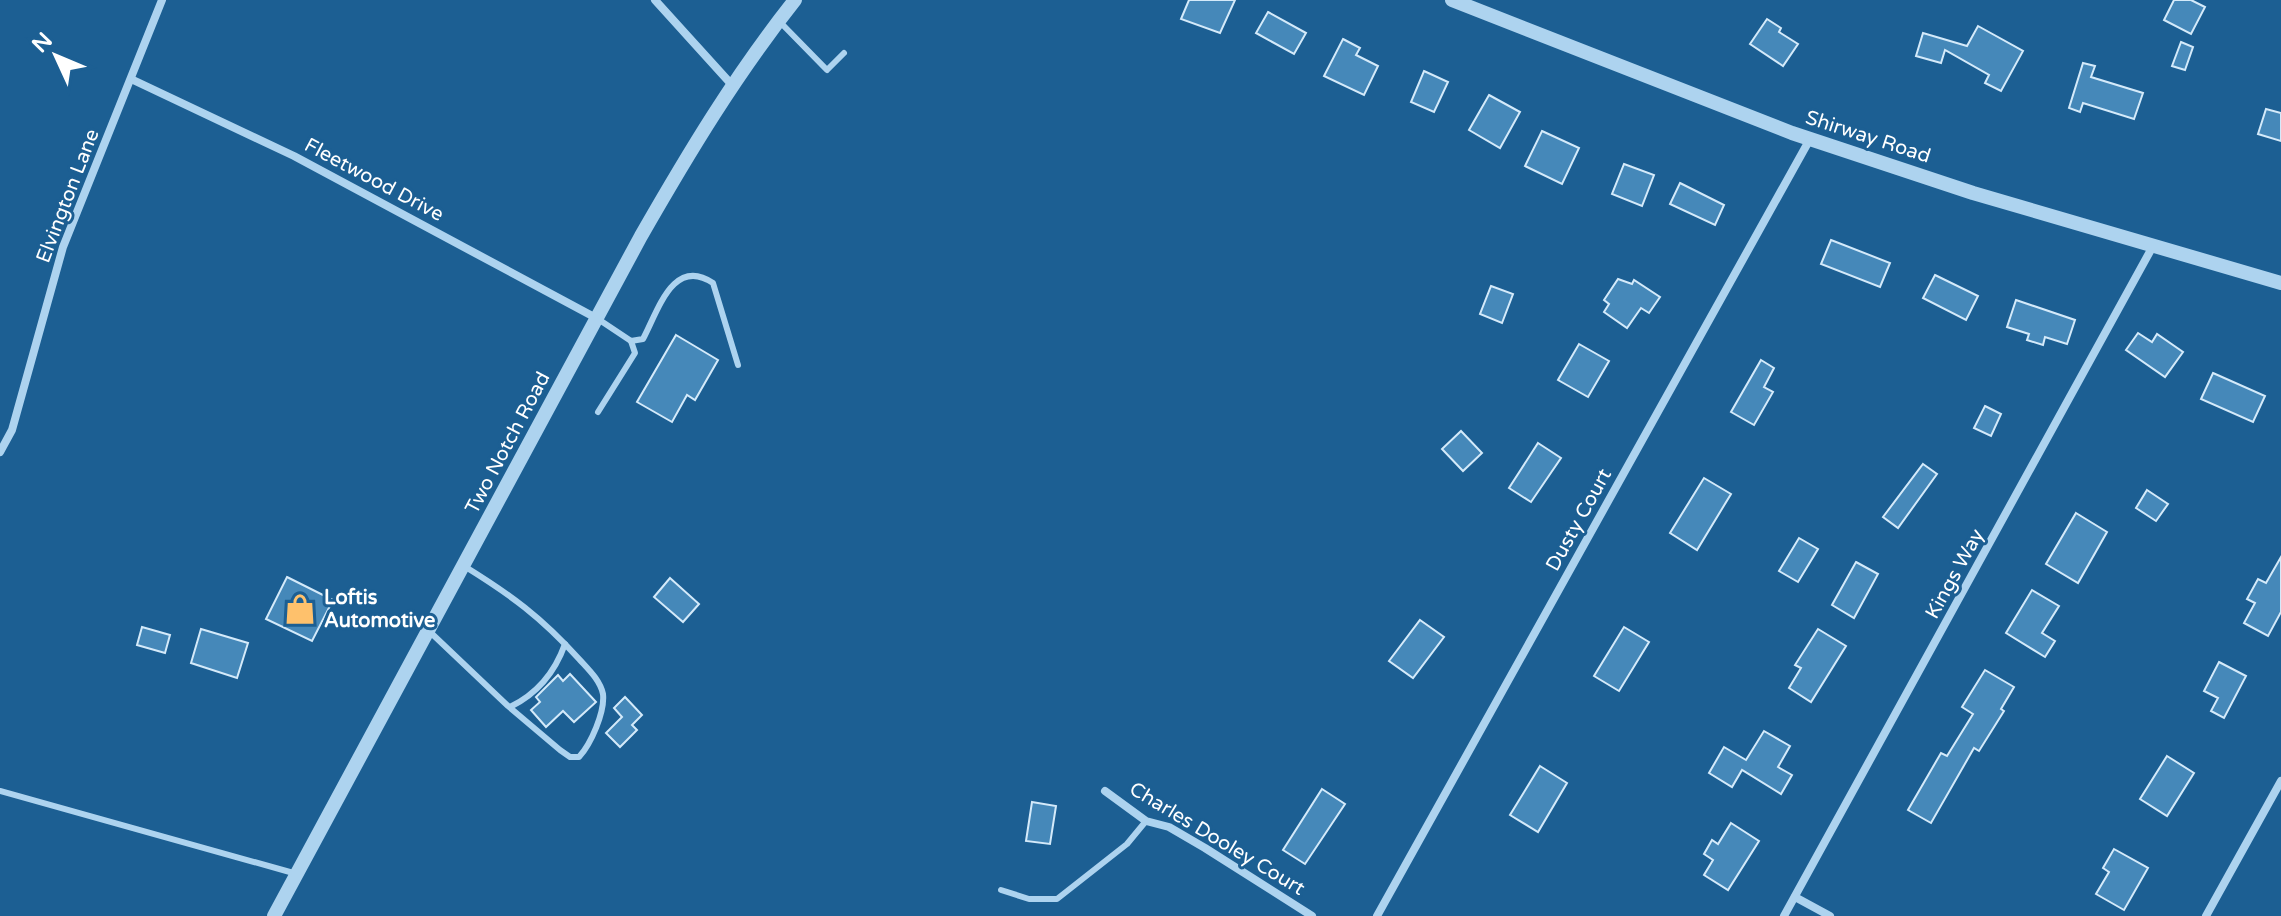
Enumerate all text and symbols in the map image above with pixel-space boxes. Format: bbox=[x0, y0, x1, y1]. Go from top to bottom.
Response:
north arrow bbox=[16, 16, 96, 96]
text: N bbox=[27, 27, 58, 58]
street label: Shirway Road bbox=[1802, 106, 1934, 168]
street label: Elvington Lane bbox=[31, 126, 105, 266]
street label: Fleetwood Drive bbox=[300, 133, 448, 227]
street label: Two Notch Road bbox=[460, 368, 556, 518]
street label: Dusty Court bbox=[1541, 464, 1617, 575]
street label: Kings Way bbox=[1920, 525, 1990, 623]
place label: Loftis Automotive bbox=[324, 586, 435, 633]
shop icon: Loftis Automotive bbox=[283, 592, 317, 626]
street label: Charles Dooley Court bbox=[1125, 777, 1309, 901]

